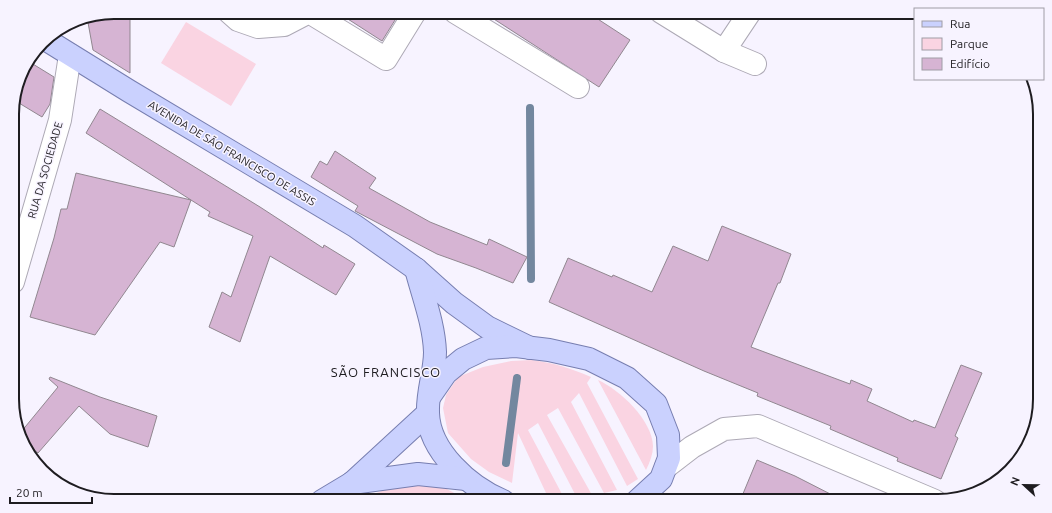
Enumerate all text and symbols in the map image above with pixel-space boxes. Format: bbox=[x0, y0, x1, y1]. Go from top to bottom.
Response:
legend bbox=[914, 8, 1044, 80]
text: Rua bbox=[950, 17, 971, 30]
text: Parque bbox=[950, 37, 988, 50]
text: Edifício bbox=[950, 57, 990, 70]
street label: AVENIDA DE SÃO FRANCISCO DE ASSIS bbox=[146, 98, 318, 208]
street label: RUA DA SOCIEDADE bbox=[25, 120, 65, 220]
district label: SÃO FRANCISCO bbox=[331, 365, 441, 379]
north arrow bbox=[1004, 465, 1044, 505]
text: N bbox=[1008, 475, 1022, 487]
scale bar bbox=[10, 479, 92, 505]
text: 20 m bbox=[16, 486, 43, 499]

